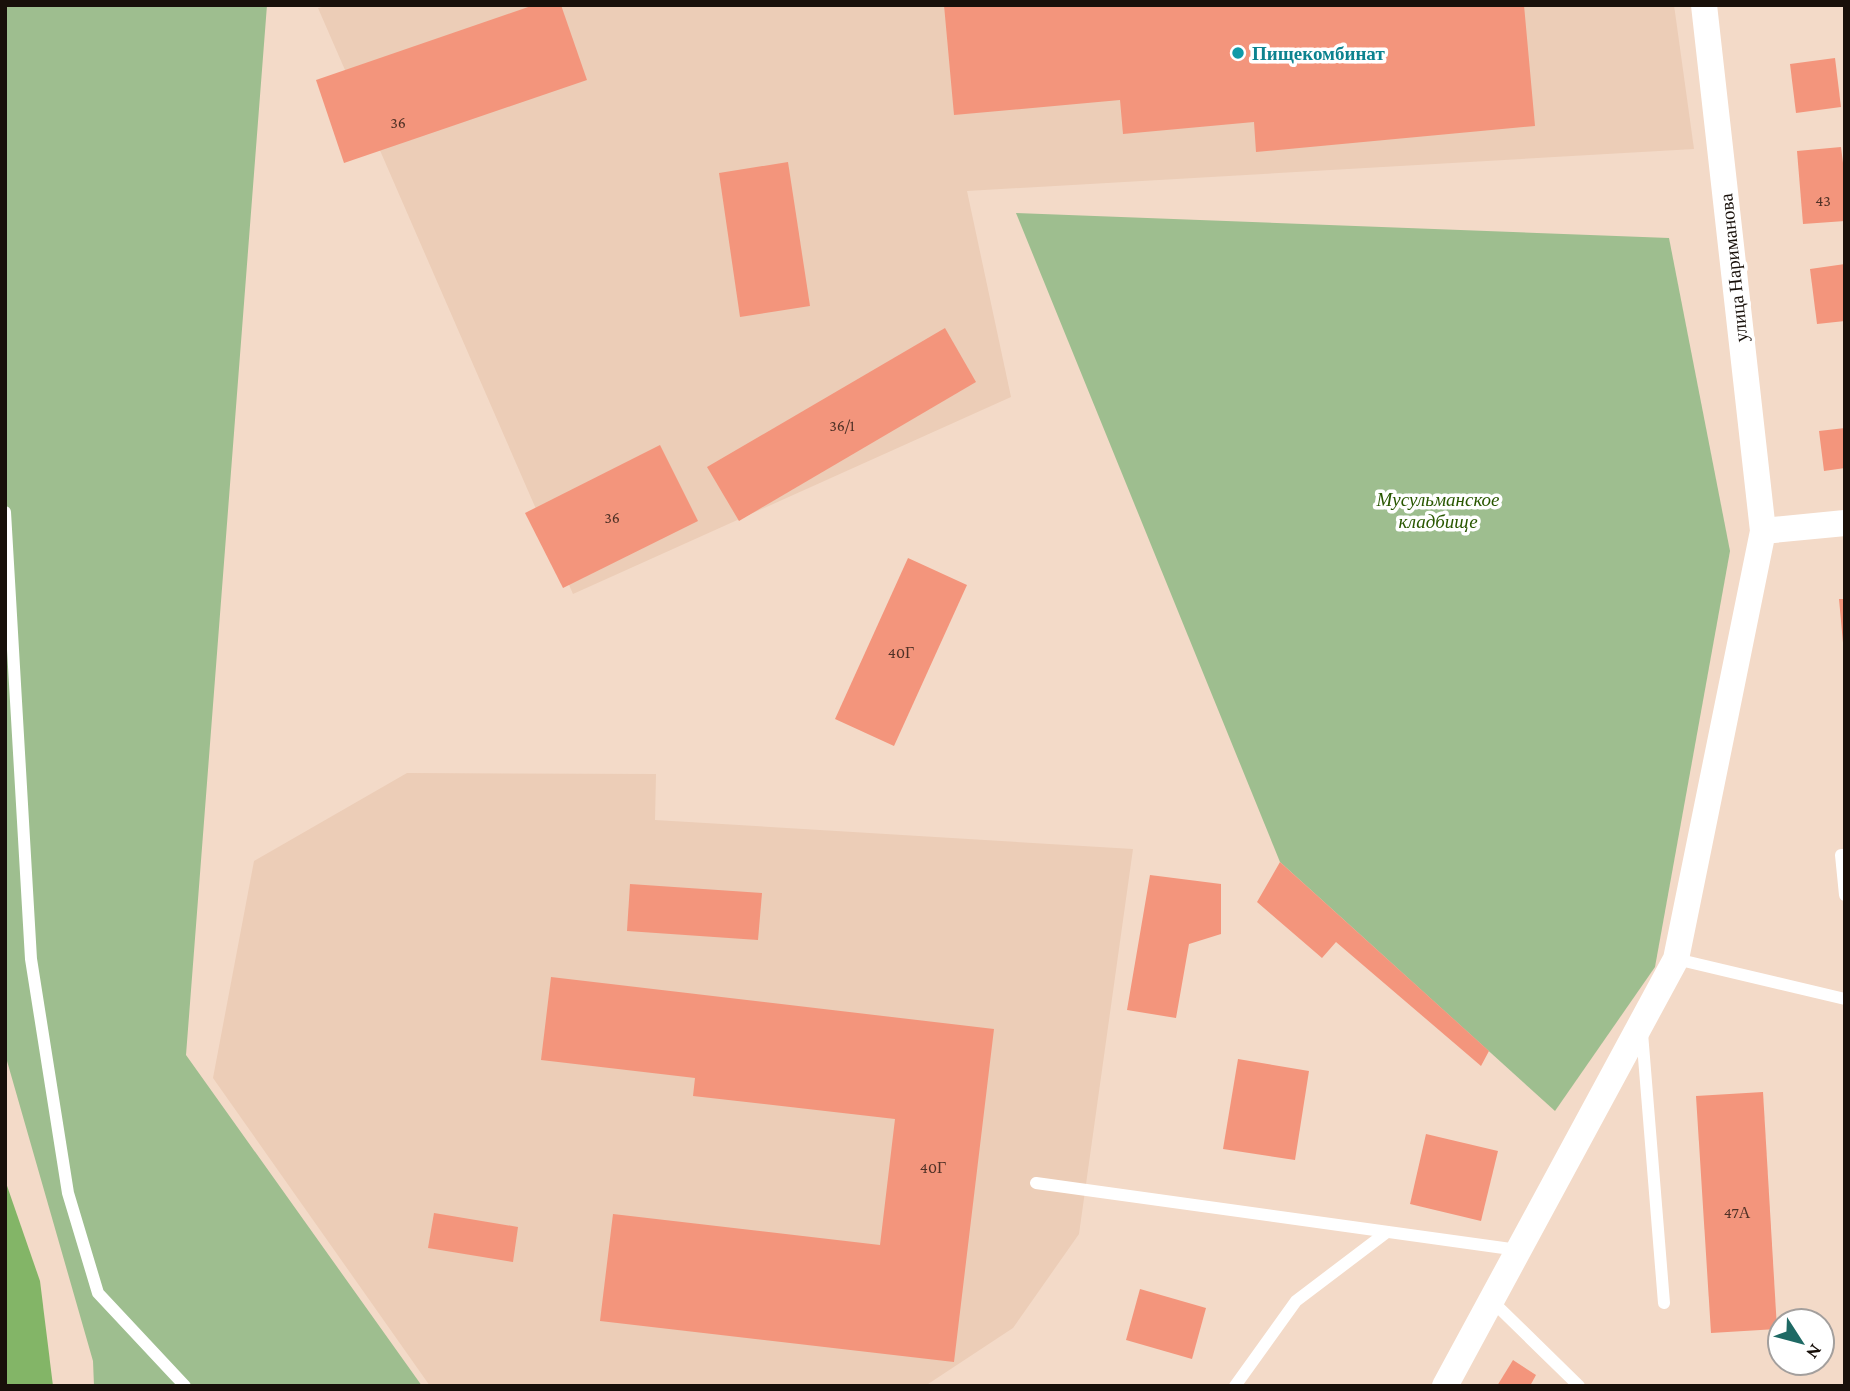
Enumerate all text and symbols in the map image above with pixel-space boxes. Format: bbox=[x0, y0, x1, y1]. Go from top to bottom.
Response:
place label: Пищекомбинат bbox=[1252, 43, 1385, 64]
marker: Пищекомбинат bbox=[1230, 45, 1246, 61]
house number: 36 bbox=[390, 114, 406, 131]
street label: улица Нариманова bbox=[1715, 192, 1752, 343]
house number: 43 bbox=[1815, 192, 1831, 209]
house number: 36/1 bbox=[829, 417, 855, 434]
park label: Мусульманское кладбище bbox=[1376, 489, 1500, 532]
house number: 36 bbox=[604, 509, 620, 526]
house number: 40Г bbox=[888, 644, 914, 661]
house number: 40Г bbox=[920, 1159, 946, 1176]
house number: 47А bbox=[1724, 1204, 1751, 1221]
north arrow bbox=[1766, 1307, 1836, 1377]
text: N bbox=[1802, 1340, 1827, 1363]

